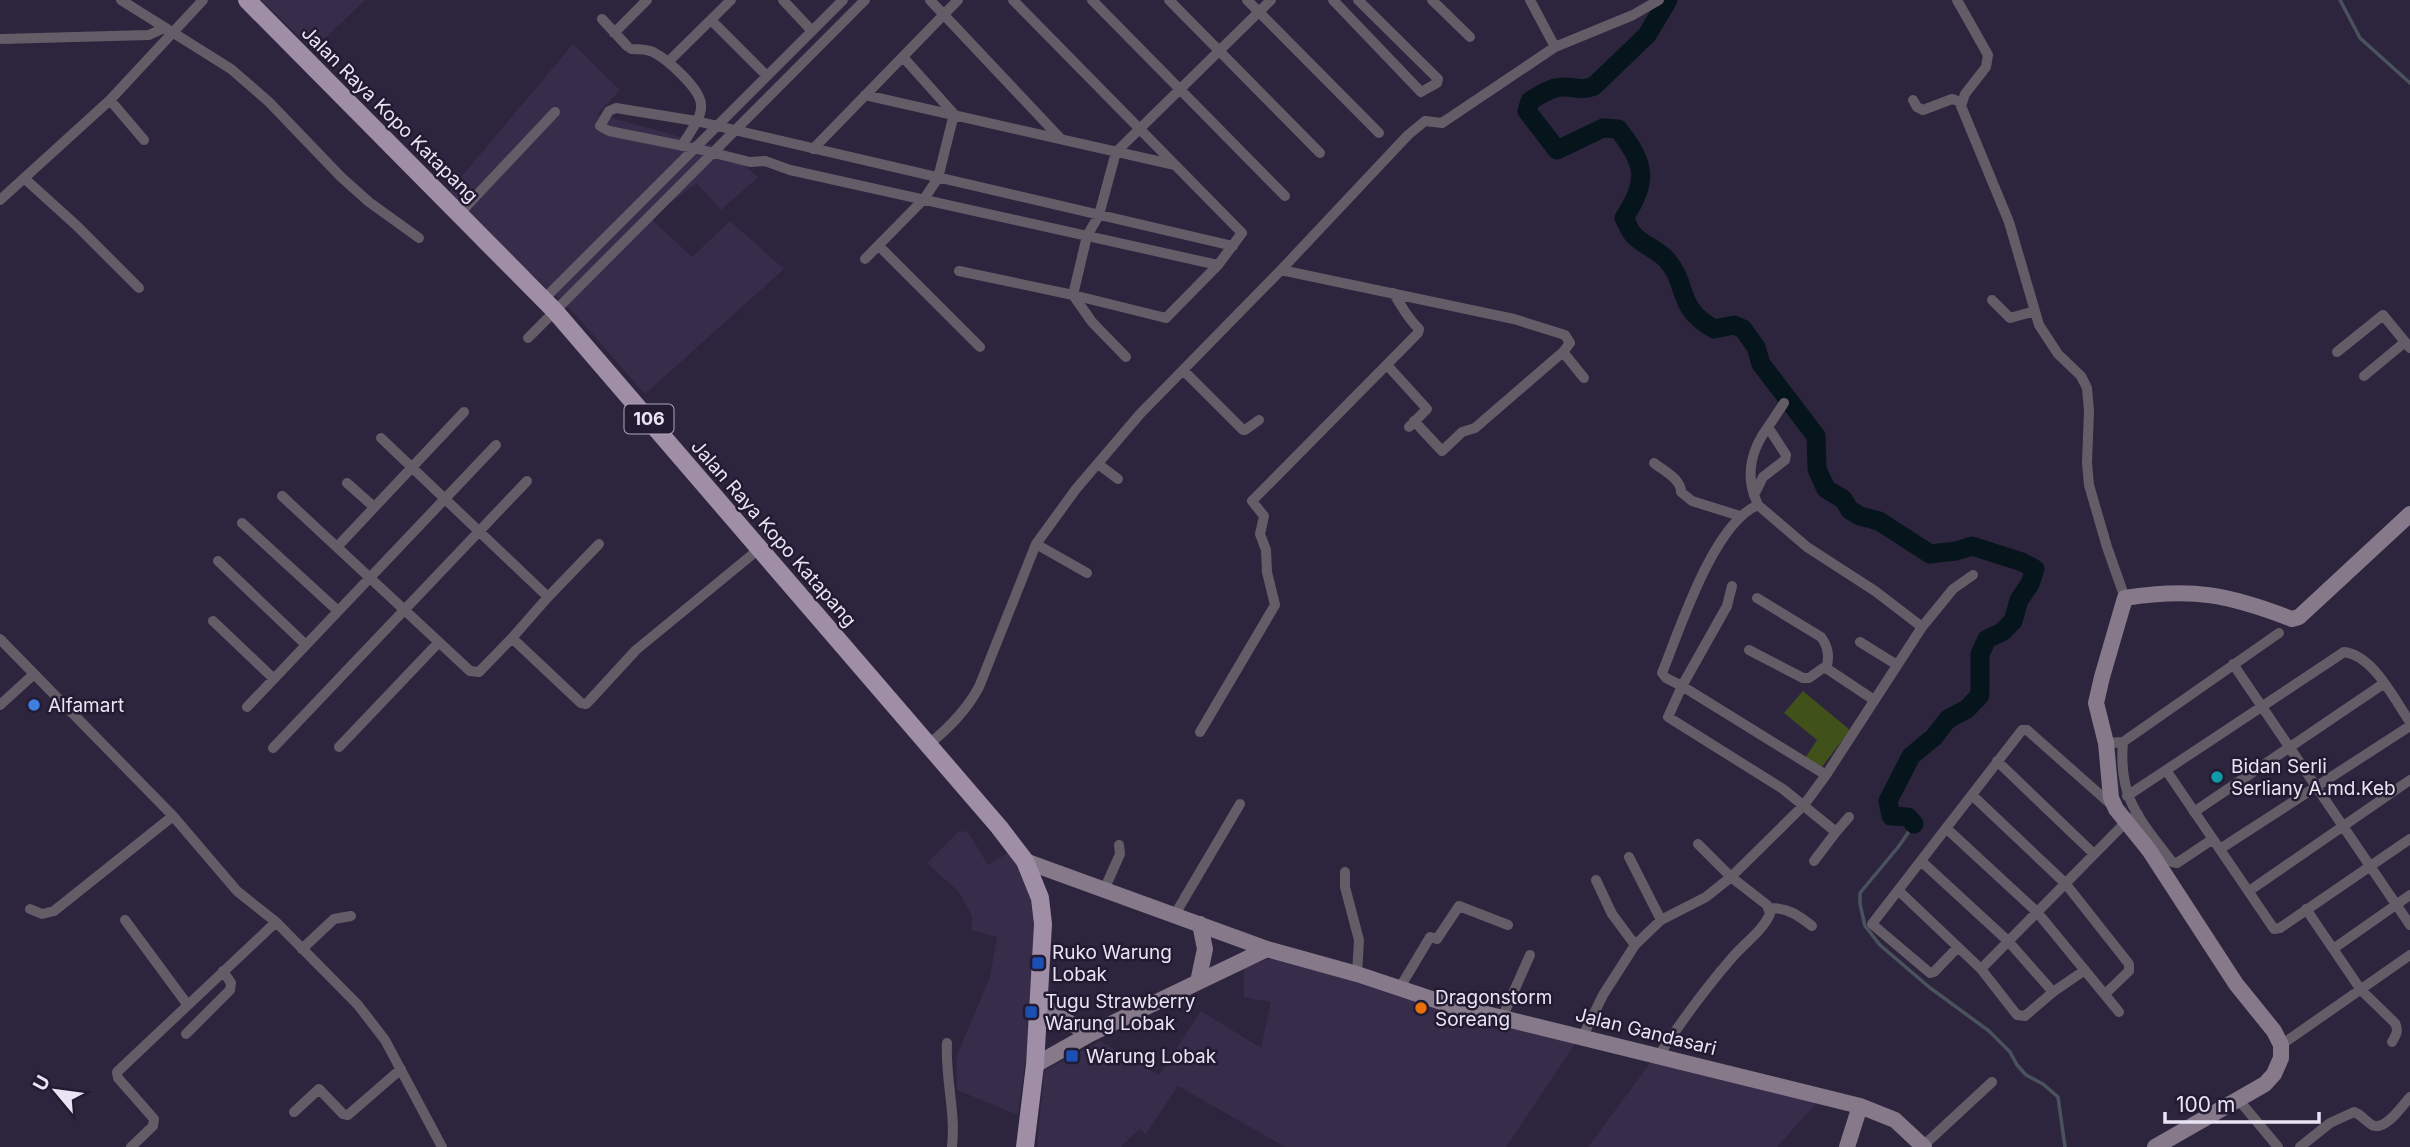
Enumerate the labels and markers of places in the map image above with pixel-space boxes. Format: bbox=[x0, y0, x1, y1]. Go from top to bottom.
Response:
place label: Alfamart bbox=[48, 694, 124, 717]
marker: Alfamart bbox=[26, 697, 42, 713]
place label: Bidan Serli Serliany A.md.Keb bbox=[2231, 755, 2396, 800]
marker: Bidan Serli Serliany A.md.Keb bbox=[2209, 769, 2225, 785]
place label: Ruko Warung Lobak bbox=[1052, 941, 1172, 986]
marker: Ruko Warung Lobak bbox=[1030, 955, 1046, 971]
place label: Dragonstorm Soreang bbox=[1435, 986, 1552, 1031]
place label: Tugu Strawberry Warung Lobak bbox=[1045, 990, 1196, 1035]
marker: Dragonstorm Soreang bbox=[1413, 1000, 1429, 1016]
marker: Tugu Strawberry Warung Lobak bbox=[1023, 1004, 1039, 1020]
place label: Warung Lobak bbox=[1086, 1045, 1217, 1068]
marker: Warung Lobak bbox=[1064, 1048, 1080, 1064]

